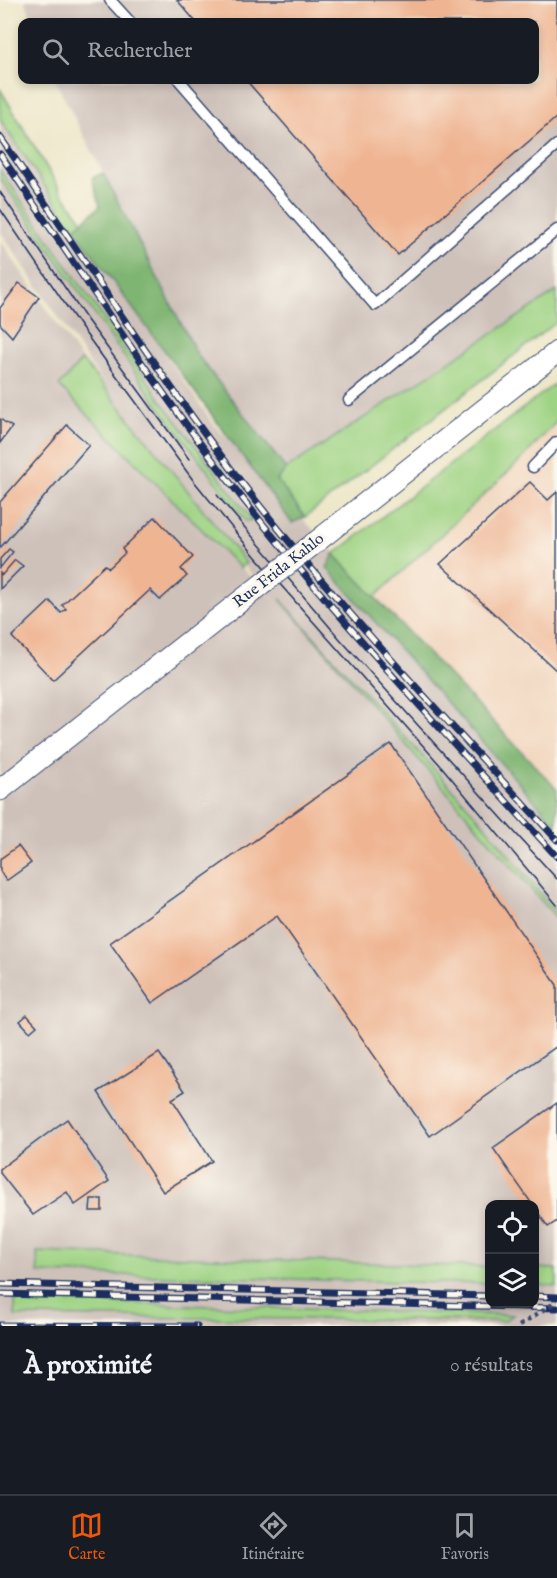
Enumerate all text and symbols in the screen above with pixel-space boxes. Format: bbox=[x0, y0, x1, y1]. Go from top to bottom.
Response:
search box bbox=[18, 18, 539, 84]
icon: search bbox=[39, 35, 72, 68]
text: Rechercher bbox=[87, 37, 192, 65]
street label: Rue Frida Kahlo bbox=[229, 529, 329, 613]
map controls bbox=[485, 1200, 539, 1308]
button: locate bbox=[485, 1200, 539, 1254]
button: layers bbox=[485, 1254, 539, 1308]
text: À proximité bbox=[24, 1349, 152, 1382]
text: 0 résultats bbox=[450, 1353, 533, 1378]
tab: Carte bbox=[68, 1509, 105, 1565]
tab: Itinéraire bbox=[242, 1509, 304, 1565]
tab: Favoris bbox=[441, 1509, 489, 1565]

